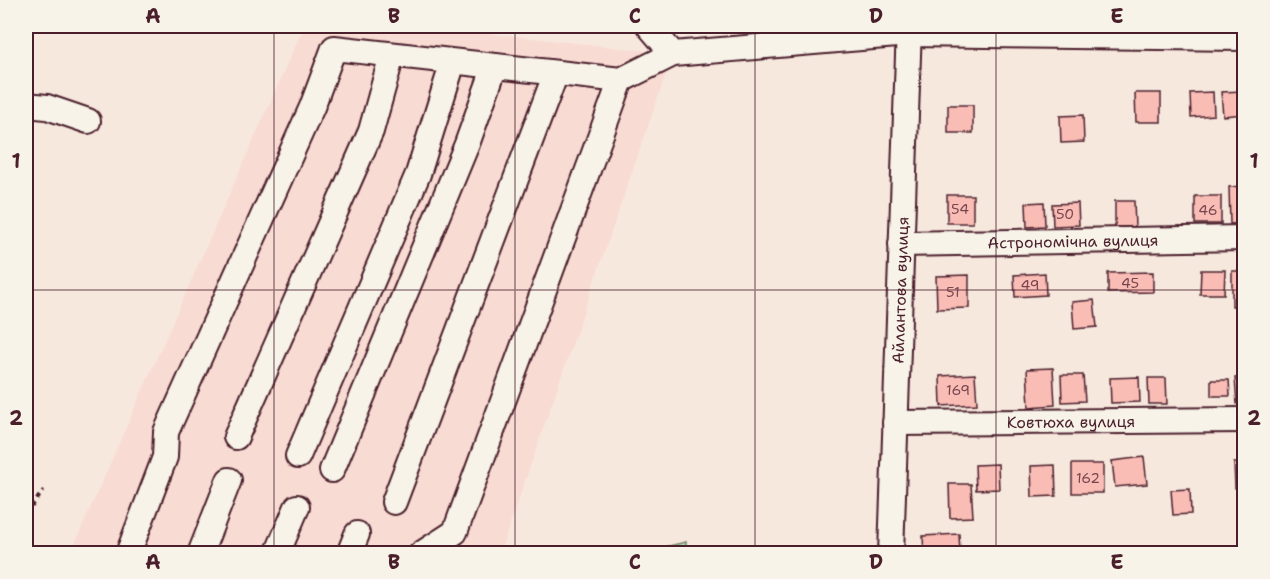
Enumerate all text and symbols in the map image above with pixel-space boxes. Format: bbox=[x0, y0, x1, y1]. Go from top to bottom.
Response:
text: A bbox=[145, 3, 161, 29]
text: B bbox=[388, 3, 400, 29]
text: C bbox=[629, 3, 641, 29]
text: D bbox=[869, 3, 883, 29]
text: E bbox=[1110, 3, 1124, 29]
text: 1 bbox=[11, 148, 21, 174]
text: 1 bbox=[1249, 148, 1259, 174]
house number: 54 bbox=[951, 200, 969, 218]
house number: 46 bbox=[1198, 201, 1218, 219]
house number: 50 bbox=[1056, 205, 1074, 223]
street label: Айлантова вулиця bbox=[887, 216, 913, 364]
street label: Астрономічна вулиця bbox=[987, 229, 1159, 253]
house number: 45 bbox=[1121, 274, 1139, 292]
house number: 49 bbox=[1021, 276, 1040, 294]
house number: 51 bbox=[946, 283, 960, 301]
house number: 169 bbox=[946, 381, 970, 399]
text: 2 bbox=[9, 405, 23, 431]
text: 2 bbox=[1247, 405, 1261, 431]
street label: Ковтюха вулиця bbox=[1007, 410, 1135, 433]
house number: 162 bbox=[1076, 469, 1100, 487]
text: A bbox=[145, 549, 161, 575]
text: B bbox=[388, 549, 400, 575]
text: C bbox=[629, 549, 641, 575]
text: D bbox=[869, 549, 883, 575]
text: E bbox=[1110, 549, 1124, 575]

